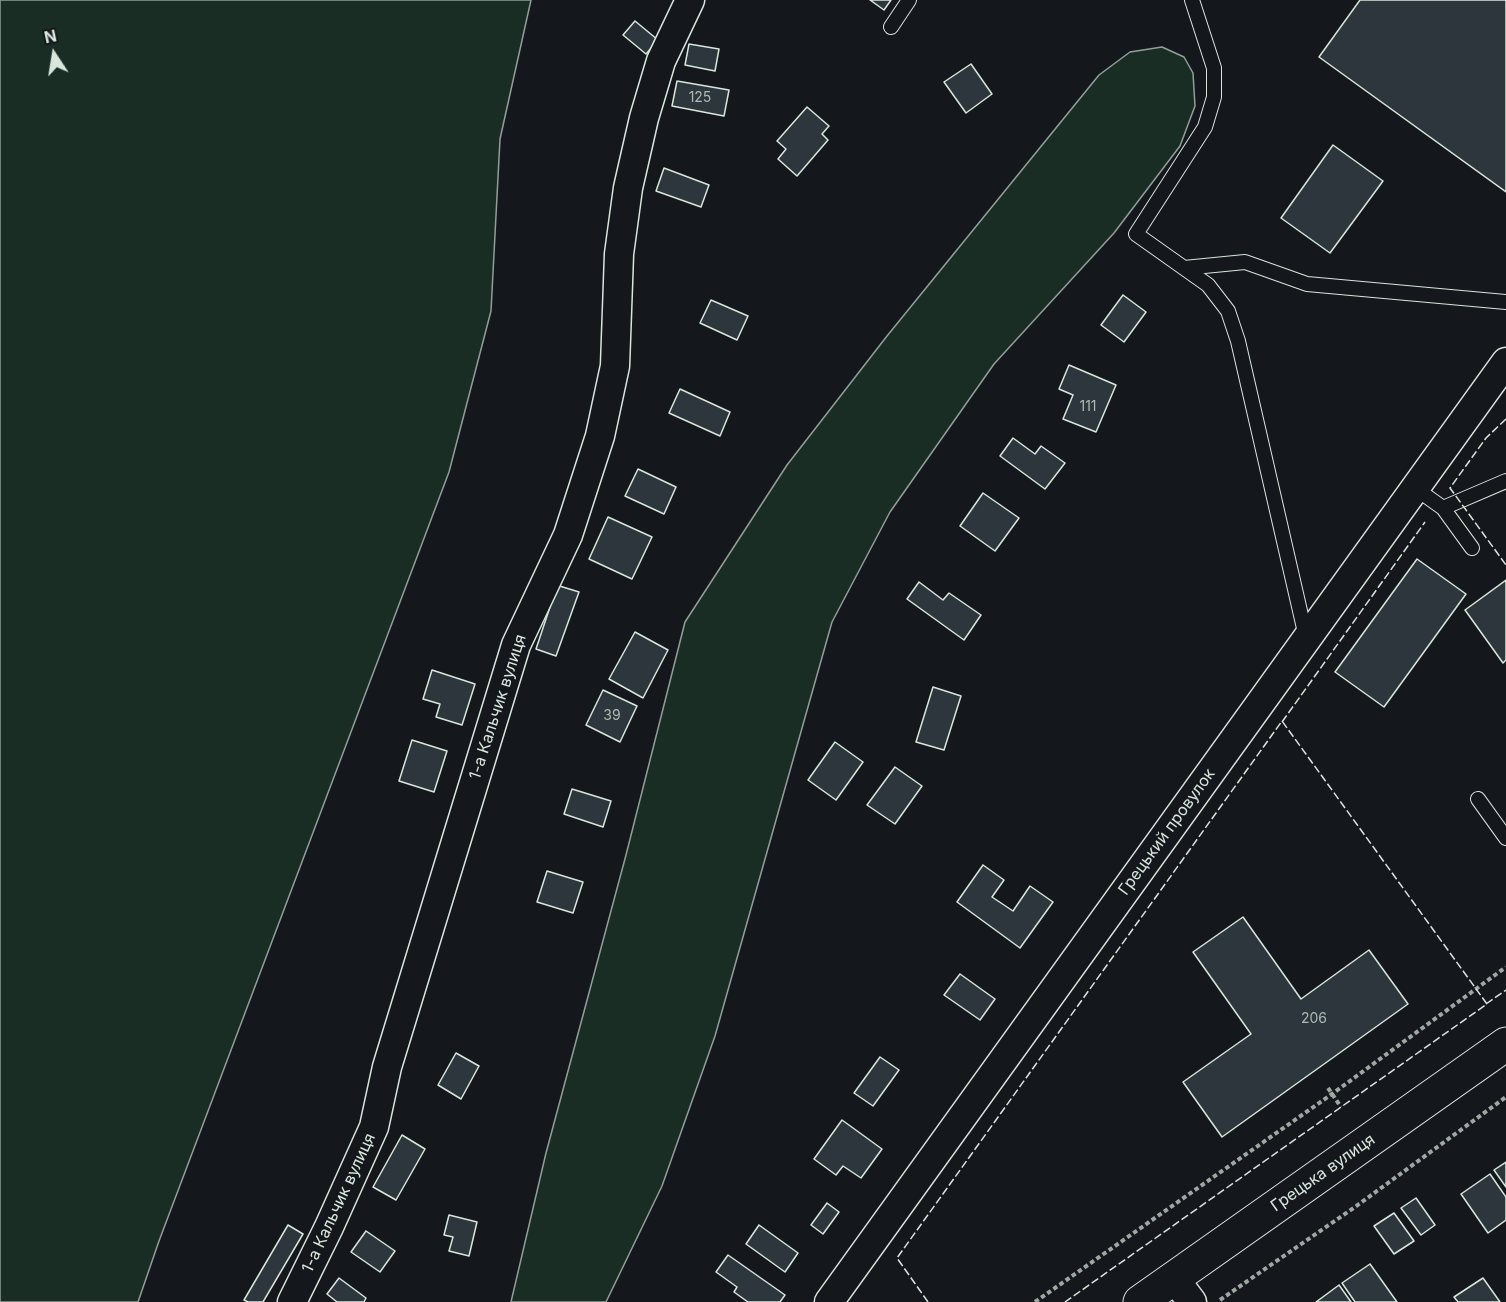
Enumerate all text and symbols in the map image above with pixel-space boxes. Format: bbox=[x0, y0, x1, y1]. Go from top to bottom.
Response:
north arrow bbox=[24, 24, 84, 84]
text: N bbox=[42, 25, 58, 47]
house number: 125 bbox=[689, 90, 711, 106]
house number: 111 bbox=[1079, 399, 1097, 415]
street label: 1-а Кальчик вулиця bbox=[465, 632, 531, 782]
house number: 39 bbox=[603, 708, 621, 724]
street label: Грецький провулок bbox=[1115, 765, 1219, 899]
house number: 206 bbox=[1301, 1011, 1327, 1027]
street label: 1-а Кальчик вулиця bbox=[298, 1130, 380, 1276]
street label: Грецька вулиця bbox=[1267, 1130, 1379, 1216]

